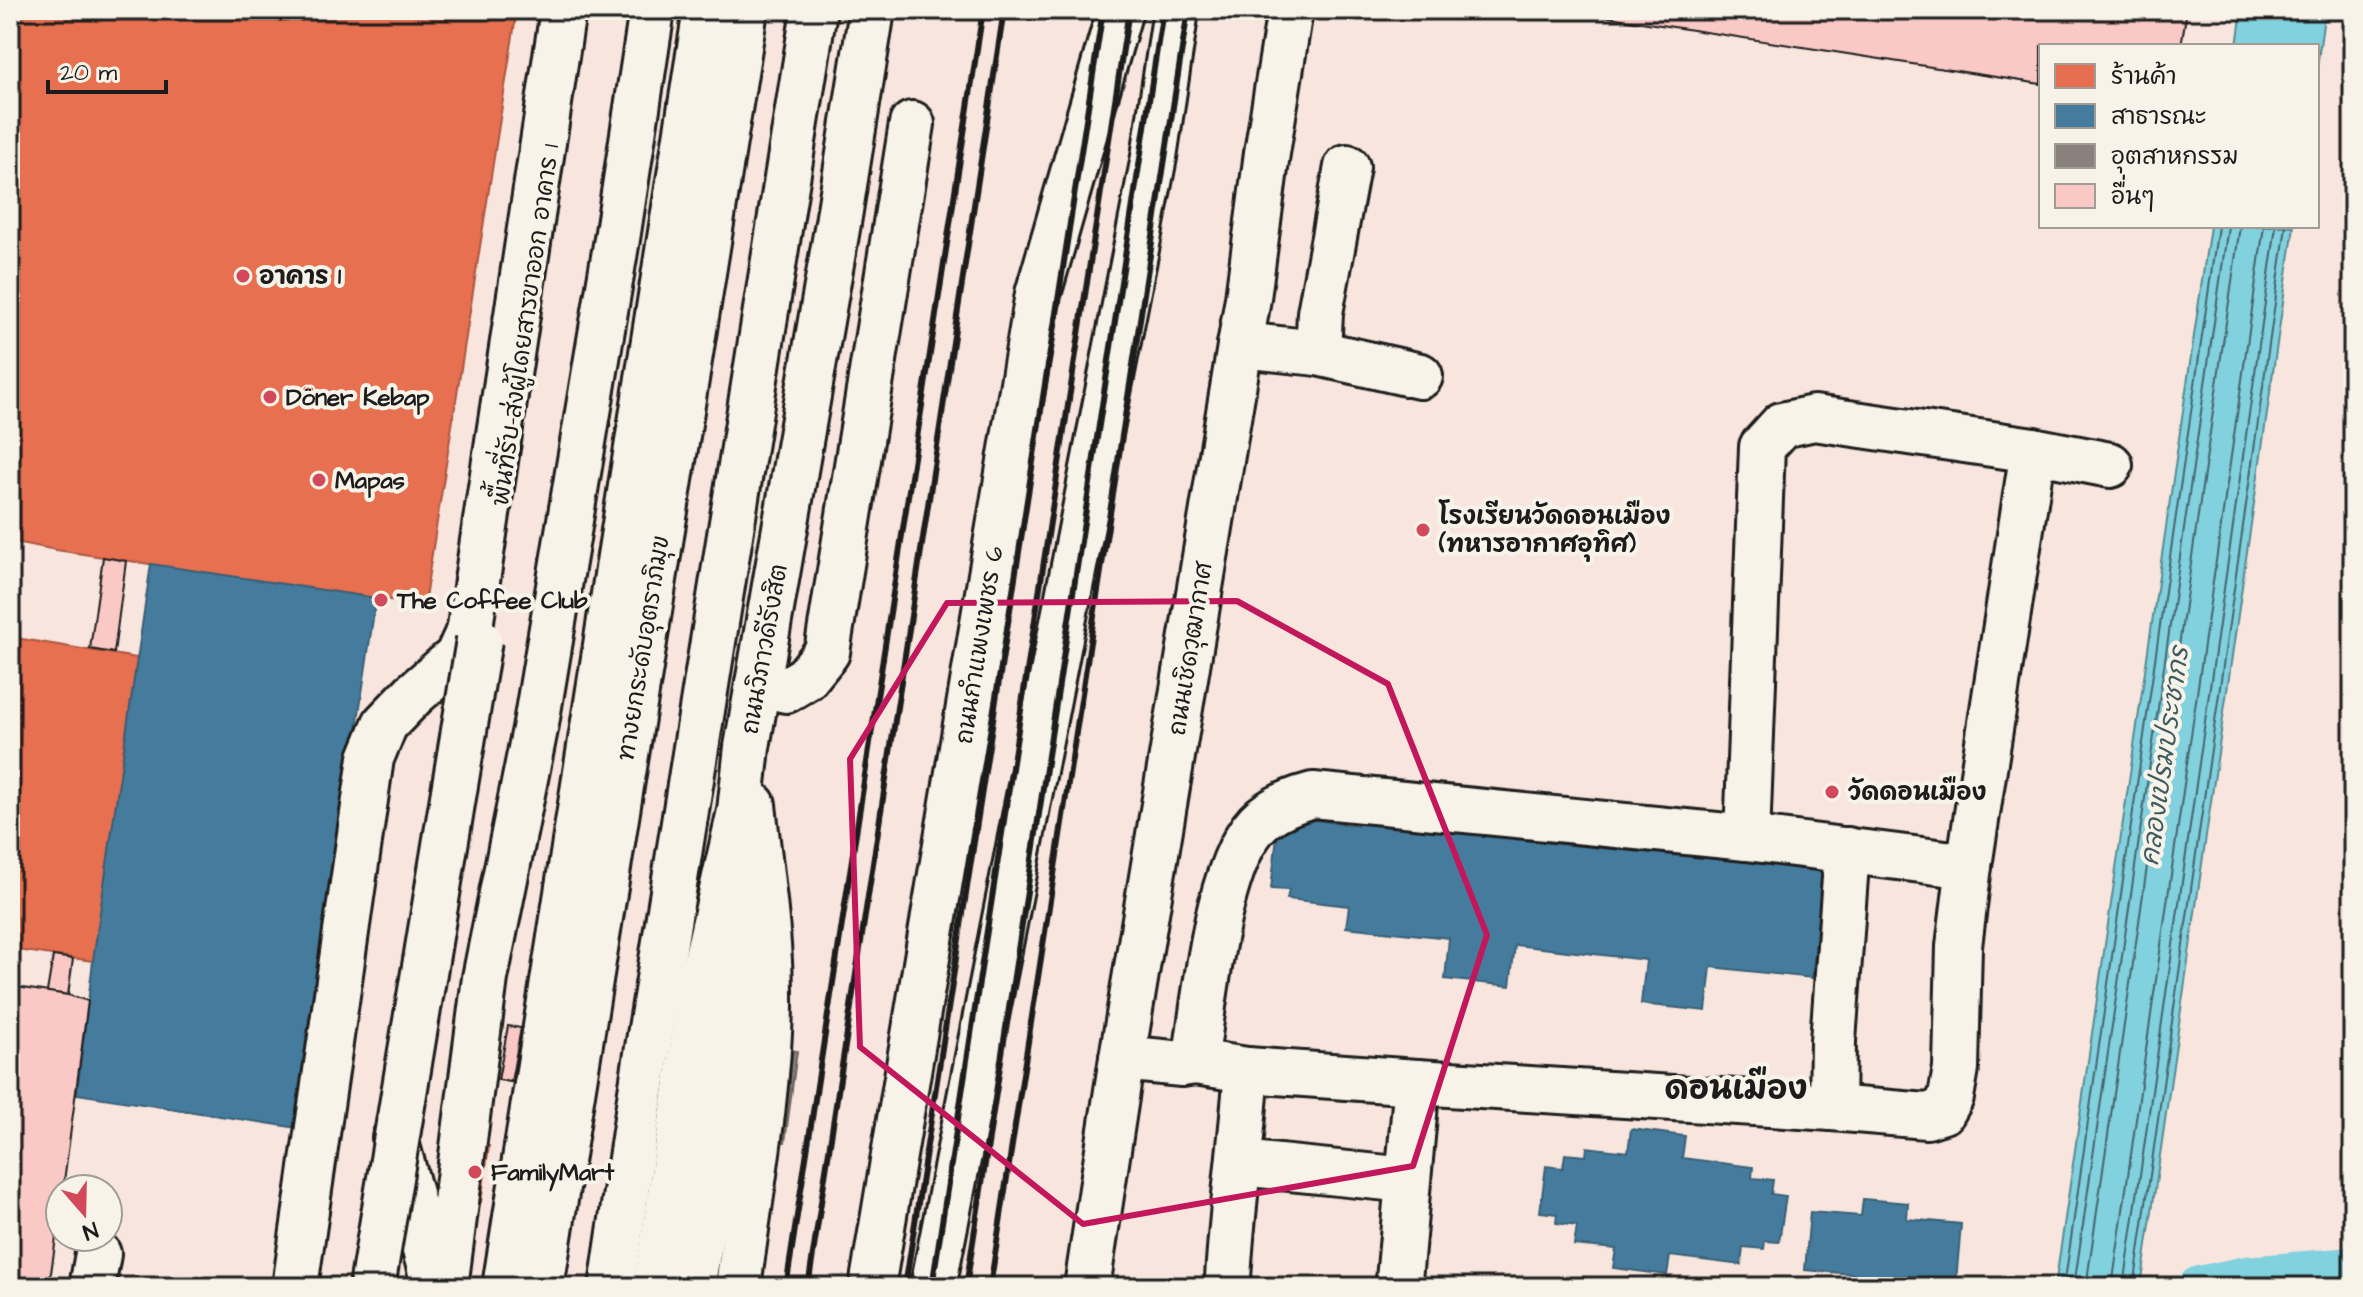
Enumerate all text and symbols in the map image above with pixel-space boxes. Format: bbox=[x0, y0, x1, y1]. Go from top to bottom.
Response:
scale bar bbox=[48, 44, 166, 94]
legend bbox=[2039, 44, 2319, 228]
text: 20 m bbox=[60, 56, 117, 90]
text: ร้านค้า bbox=[2111, 60, 2177, 94]
text: สาธารณะ bbox=[2111, 100, 2206, 134]
text: อุตสาหกรรม bbox=[2111, 140, 2239, 174]
street label: พื้นที่รับ-ส่งผู้โดยสารขาออก อาคาร 1 bbox=[477, 141, 568, 508]
text: อื่นๆ bbox=[2111, 174, 2154, 214]
place label: อาคาร 1 bbox=[259, 260, 342, 294]
marker: อาคาร 1 bbox=[234, 267, 252, 285]
place label: Döner Kebap bbox=[286, 381, 430, 415]
marker: Döner Kebap bbox=[261, 388, 279, 406]
place label: Mapas bbox=[335, 464, 405, 498]
marker: Mapas bbox=[310, 471, 328, 489]
place label: โรงเรียนวัดดอนเมือง (ทหารอากาศอุทิศ) bbox=[1438, 499, 1671, 562]
marker: โรงเรียนวัดดอนเมือง (ทหารอากาศอุทิศ) bbox=[1414, 521, 1432, 539]
street label: ทางยกระดับอุตราภิมุข bbox=[609, 533, 679, 763]
street label: ถนนกำแพงเพชร 6 bbox=[948, 544, 1012, 746]
street label: ถนนเชิดวุฒากาศ bbox=[1161, 558, 1222, 738]
street label: ถนนวิภาวดีรังสิต bbox=[733, 561, 797, 737]
place label: The Coffee Club bbox=[396, 584, 588, 618]
marker: The Coffee Club bbox=[372, 591, 390, 609]
water label: คลองเปรมประชากร bbox=[2132, 642, 2198, 868]
place label: วัดดอนเมือง bbox=[1848, 776, 1987, 810]
marker: วัดดอนเมือง bbox=[1823, 783, 1841, 801]
district label: ดอนเมือง bbox=[1664, 1066, 1808, 1112]
place label: FamilyMart bbox=[491, 1156, 614, 1192]
marker: FamilyMart bbox=[466, 1163, 484, 1181]
north arrow bbox=[44, 1173, 124, 1253]
text: N bbox=[78, 1213, 102, 1247]

